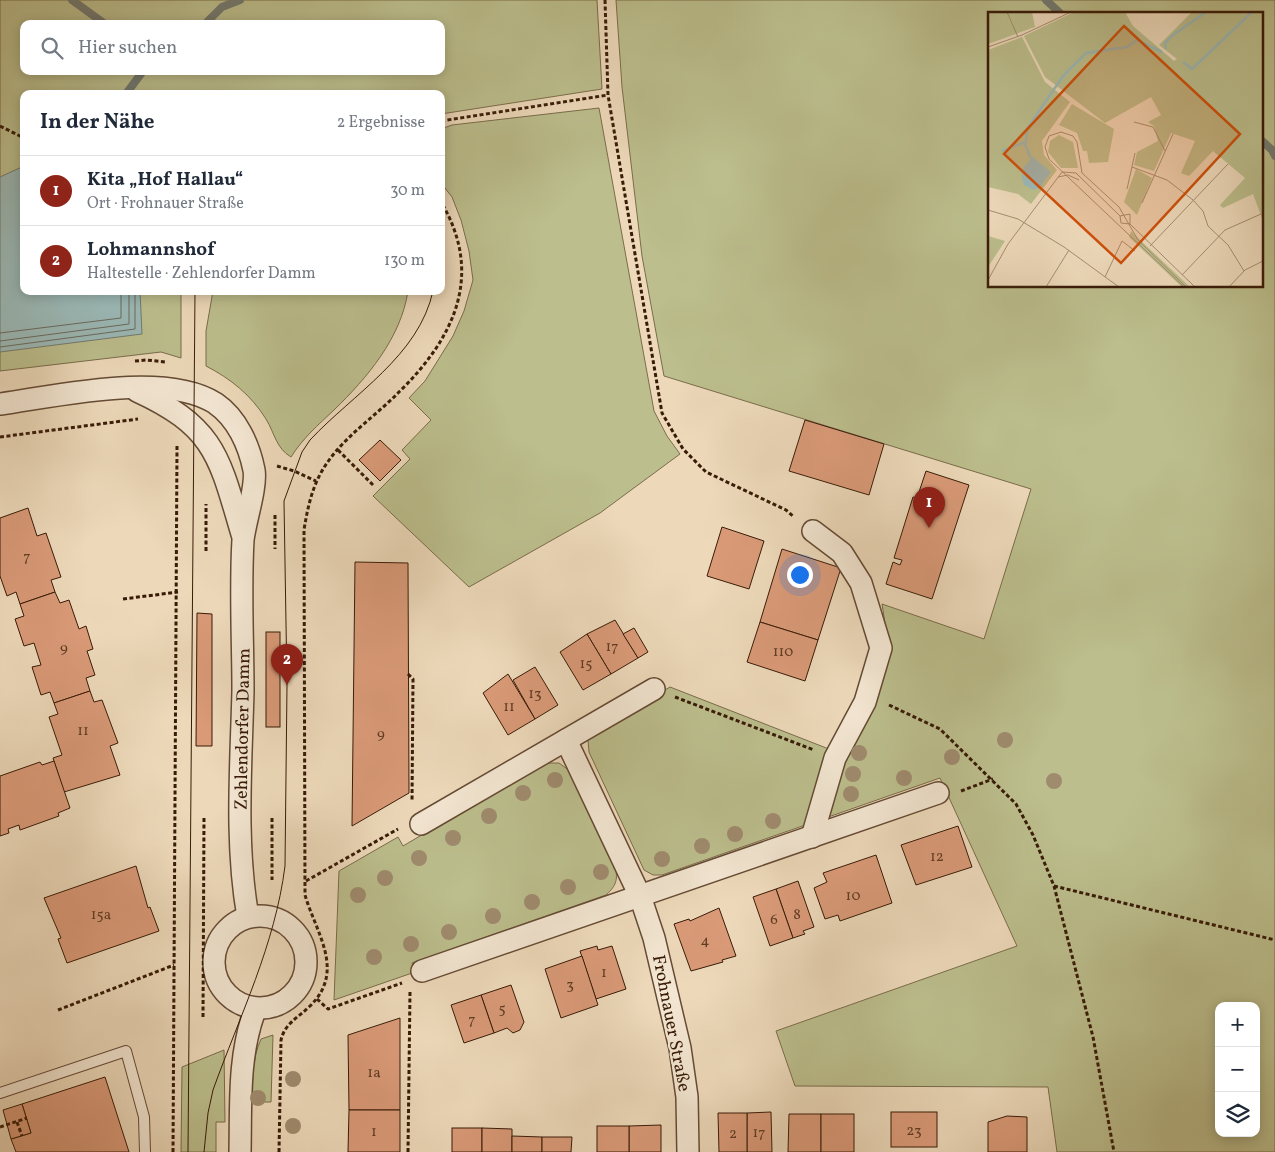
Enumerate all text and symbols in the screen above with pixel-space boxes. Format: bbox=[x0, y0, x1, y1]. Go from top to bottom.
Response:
inset map bbox=[988, 12, 1262, 288]
search box bbox=[20, 20, 445, 75]
icon: search bbox=[38, 34, 66, 62]
text: Hier suchen bbox=[78, 35, 177, 61]
text: In der Nähe bbox=[40, 108, 155, 137]
text: 2 Ergebnisse bbox=[337, 112, 425, 134]
text: Kita „Hof Hallau“ bbox=[87, 167, 243, 193]
text: 1 bbox=[53, 180, 59, 202]
text: 30 m bbox=[390, 180, 425, 202]
text: Ort · Frohnauer Straße bbox=[87, 193, 244, 215]
text: Lohmannshof bbox=[87, 237, 215, 263]
text: 2 bbox=[52, 250, 60, 272]
text: 130 m bbox=[384, 250, 425, 272]
text: Haltestelle · Zehlendorfer Damm bbox=[87, 263, 316, 285]
pin: 1 bbox=[913, 487, 945, 528]
house number: 7 bbox=[23, 547, 31, 568]
your location bbox=[787, 562, 813, 588]
house number: 17 bbox=[605, 637, 619, 658]
house number: 9 bbox=[60, 638, 68, 659]
house number: 110 bbox=[773, 642, 793, 663]
pin: 2 bbox=[271, 644, 303, 685]
street label: Zehlendorfer Damm bbox=[230, 648, 257, 810]
house number: 15 bbox=[579, 654, 593, 675]
house number: 13 bbox=[528, 684, 542, 705]
house number: 11 bbox=[503, 697, 515, 718]
house number: 11 bbox=[77, 721, 89, 742]
house number: 9 bbox=[377, 724, 385, 745]
house number: 12 bbox=[930, 847, 944, 868]
house number: 10 bbox=[846, 886, 860, 907]
house number: 15a bbox=[91, 905, 111, 926]
house number: 8 bbox=[793, 905, 801, 926]
house number: 6 bbox=[770, 910, 778, 931]
house number: 4 bbox=[701, 931, 710, 952]
street label: Frohnauer Straße bbox=[645, 953, 696, 1094]
house number: 1 bbox=[601, 963, 607, 984]
house number: 3 bbox=[566, 975, 574, 996]
house number: 5 bbox=[498, 999, 506, 1020]
map controls bbox=[1215, 1002, 1260, 1137]
button: + bbox=[1215, 1002, 1260, 1047]
house number: 7 bbox=[468, 1010, 476, 1031]
button: − bbox=[1215, 1047, 1260, 1092]
house number: 1a bbox=[367, 1063, 381, 1084]
button: layers bbox=[1215, 1092, 1260, 1137]
house number: 23 bbox=[906, 1121, 922, 1142]
house number: 1 bbox=[371, 1122, 377, 1143]
house number: 17 bbox=[752, 1123, 766, 1144]
house number: 2 bbox=[729, 1124, 737, 1145]

